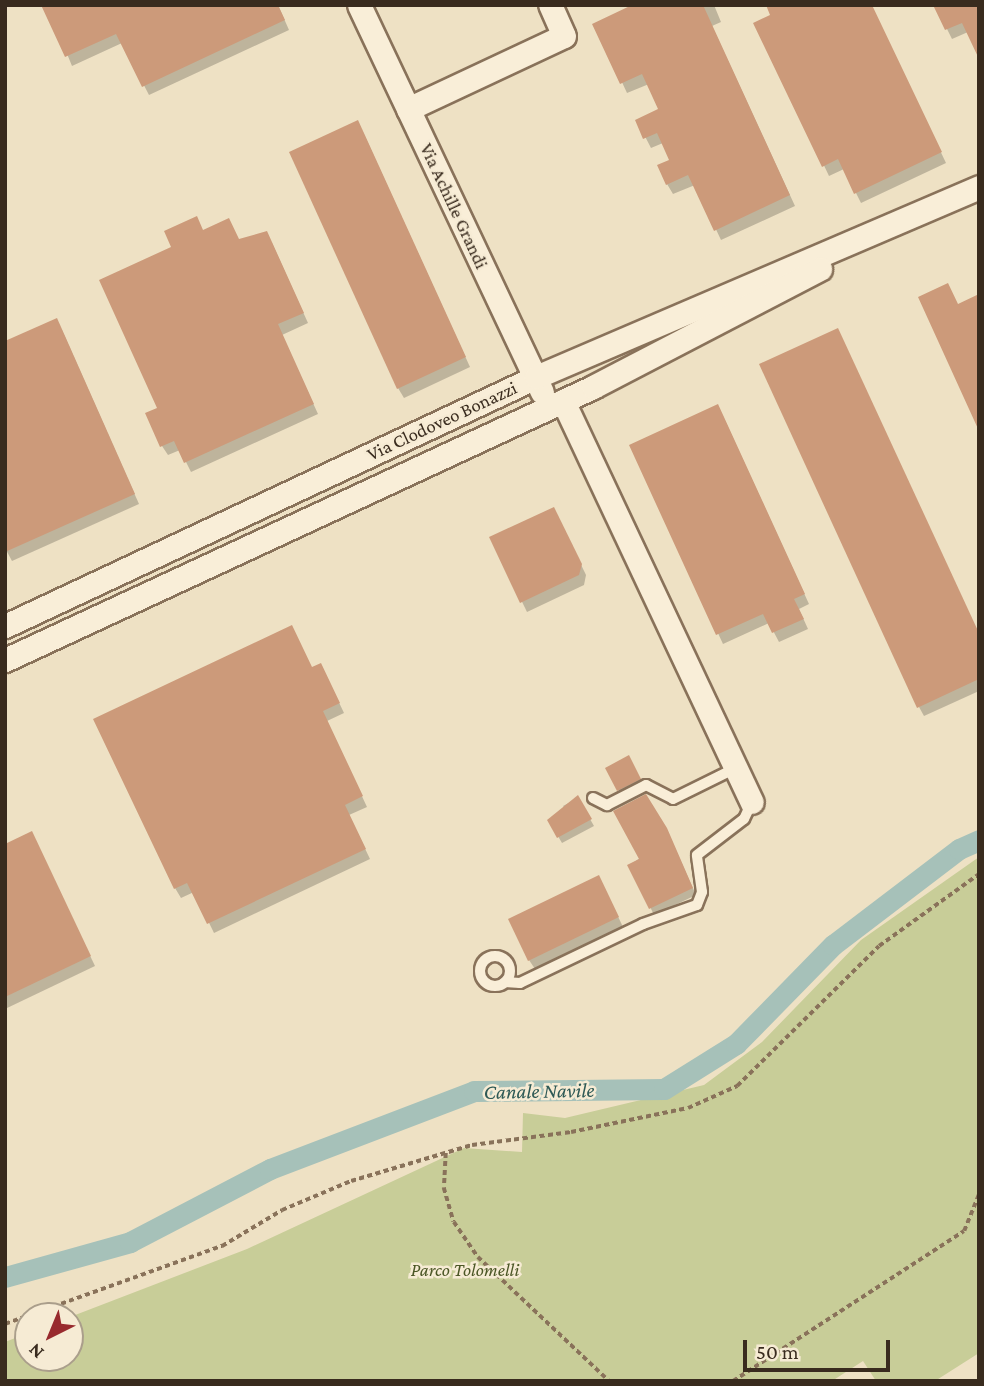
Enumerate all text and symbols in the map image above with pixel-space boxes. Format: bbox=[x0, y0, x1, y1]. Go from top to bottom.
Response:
street label: Via Achille Grandi bbox=[415, 140, 493, 272]
street label: Via Clodoveo Bonazzi bbox=[363, 376, 521, 466]
water label: Canale Navile bbox=[483, 1077, 595, 1105]
park label: Parco Tolomelli bbox=[411, 1259, 519, 1281]
north arrow bbox=[14, 1302, 84, 1372]
scale bar bbox=[746, 1326, 893, 1370]
text: N bbox=[24, 1339, 48, 1363]
text: 50 m bbox=[756, 1340, 799, 1364]

